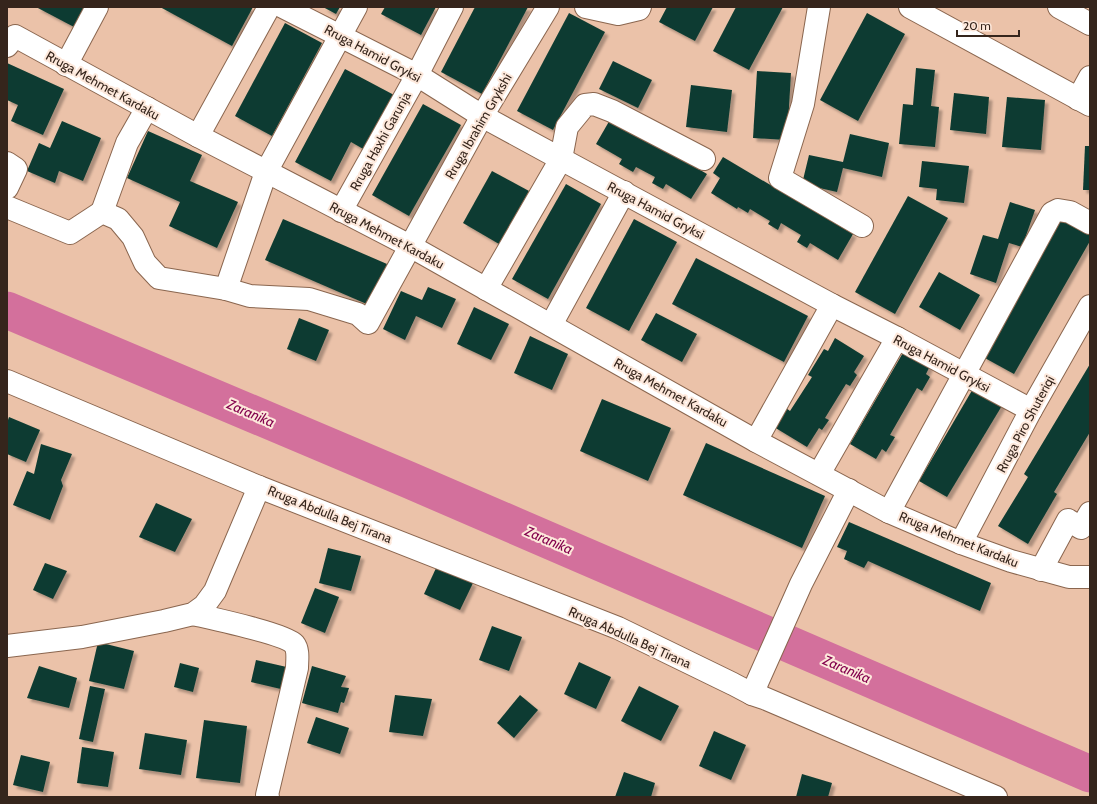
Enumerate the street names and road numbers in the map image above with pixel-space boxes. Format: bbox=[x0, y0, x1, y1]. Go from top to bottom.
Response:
street label: Rruga Hamid Gryksi bbox=[322, 21, 424, 85]
street label: Rruga Mehmet Kardaku bbox=[43, 47, 163, 123]
street label: Rruga Ibrahim Grykshi bbox=[441, 70, 515, 182]
street label: Rruga Haxhi Garunja bbox=[346, 88, 415, 194]
street label: Rruga Hamid Gryksi bbox=[605, 178, 707, 242]
street label: Rruga Mehmet Kardaku bbox=[327, 198, 447, 272]
street label: Rruga Hamid Gryksi bbox=[891, 331, 993, 395]
street label: Rruga Mehmet Kardaku bbox=[611, 354, 731, 430]
street label: Rruga Piro Shuteriqi bbox=[993, 373, 1057, 475]
street label: Rruga Abdulla Bej Tirana bbox=[265, 482, 395, 547]
street label: Rruga Mehmet Kardaku bbox=[897, 508, 1021, 570]
street label: Rruga Abdulla Bej Tirana bbox=[566, 603, 694, 672]

